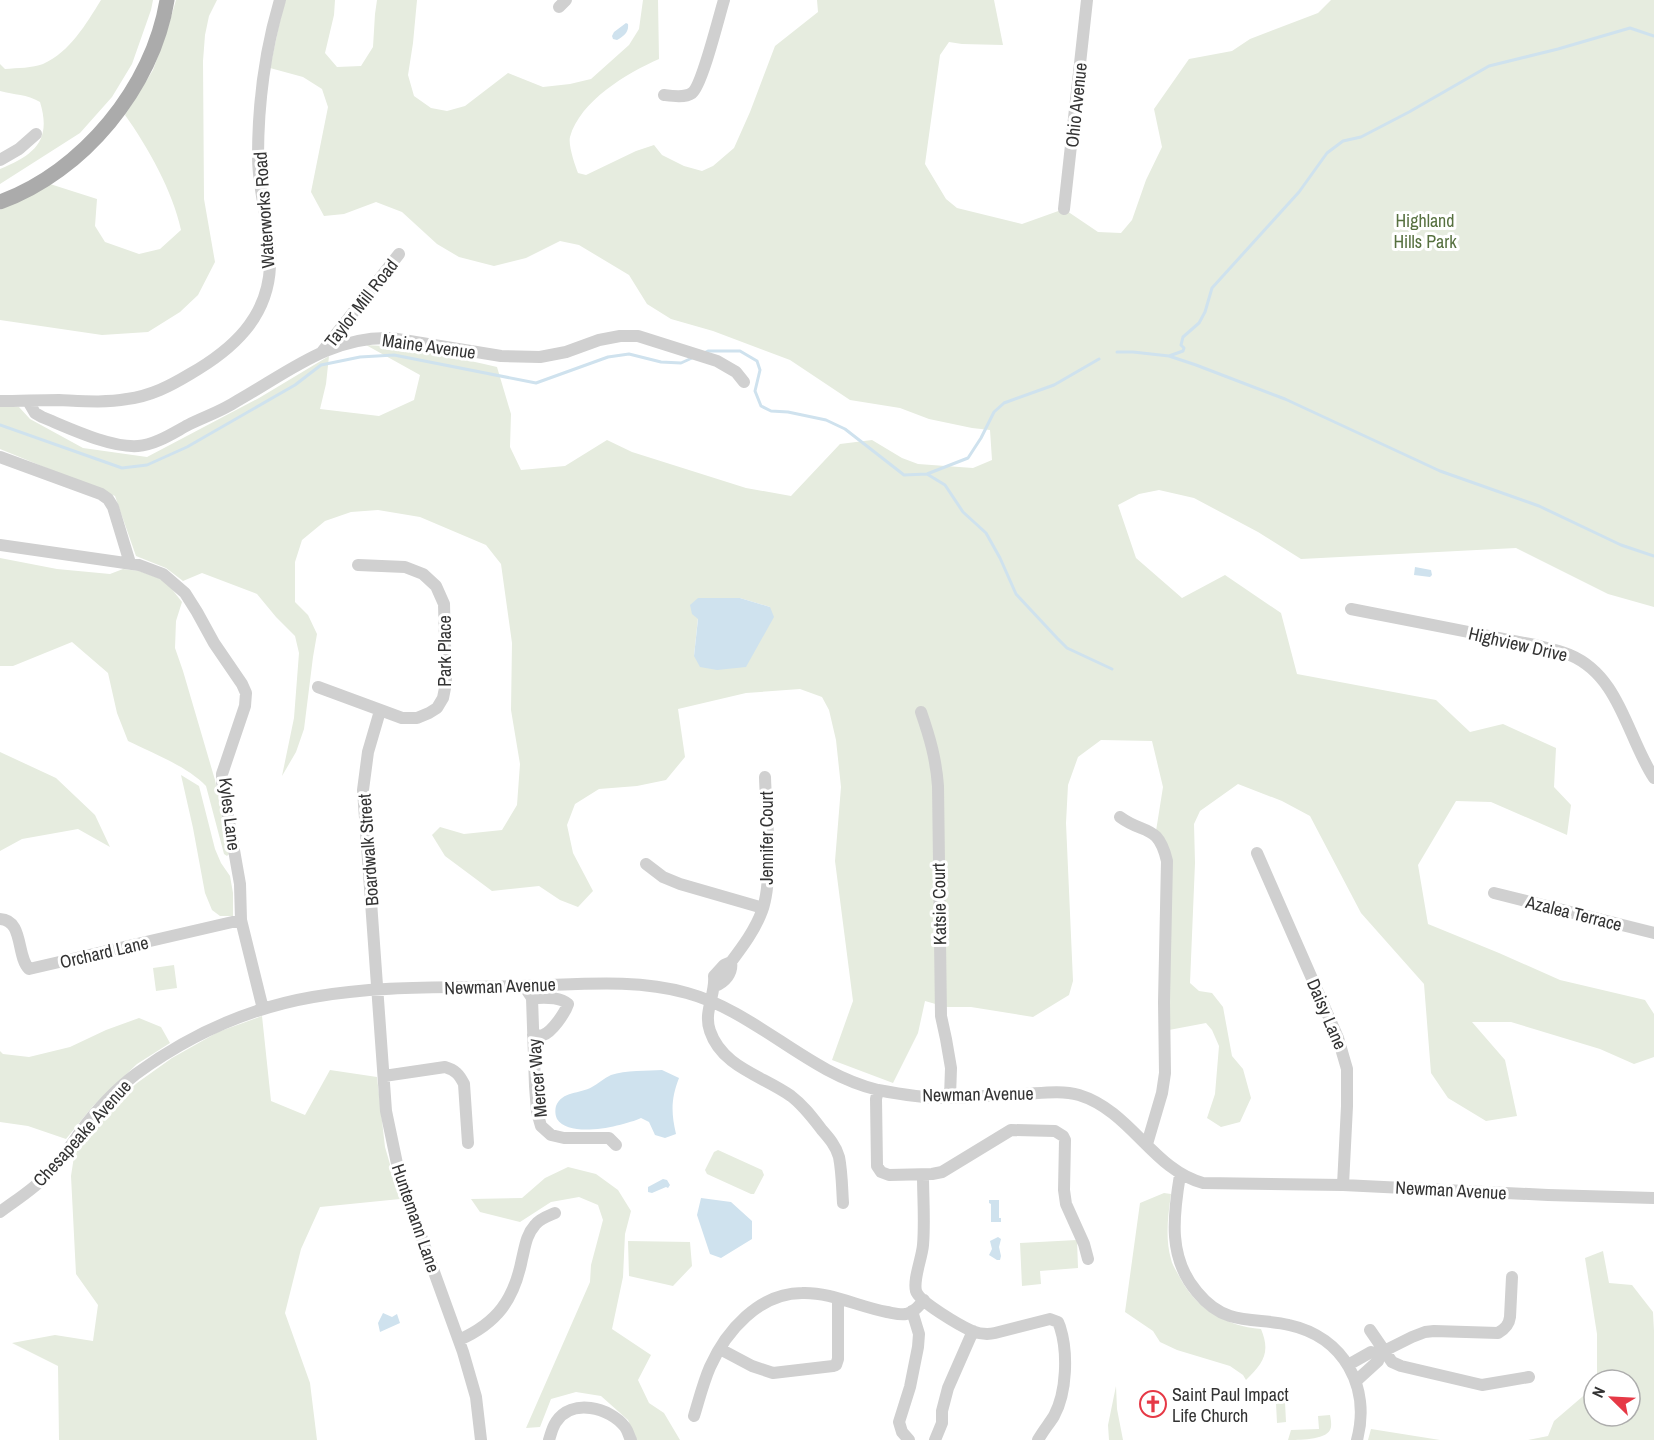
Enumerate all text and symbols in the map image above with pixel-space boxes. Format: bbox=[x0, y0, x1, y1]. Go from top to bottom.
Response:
street label: Ohio Avenue bbox=[1059, 61, 1093, 149]
street label: Waterworks Road bbox=[247, 151, 281, 269]
park label: Highland Hills Park bbox=[1393, 208, 1457, 254]
street label: Taylor Mill Road bbox=[318, 254, 404, 352]
street label: Maine Avenue bbox=[381, 327, 477, 365]
street label: Park Place bbox=[432, 615, 457, 687]
street label: Highview Drive bbox=[1466, 620, 1570, 668]
street label: Kyles Lane bbox=[213, 776, 247, 852]
street label: Jennifer Court bbox=[754, 791, 779, 885]
street label: Boardwalk Street bbox=[352, 793, 384, 907]
street label: Katsie Court bbox=[926, 863, 952, 945]
street label: Azalea Terrace bbox=[1522, 889, 1625, 937]
street label: Orchard Lane bbox=[57, 930, 151, 974]
street label: Newman Avenue bbox=[444, 972, 556, 1000]
street label: Daisy Lane bbox=[1301, 975, 1353, 1053]
street label: Mercer Way bbox=[521, 1037, 553, 1118]
street label: Chesapeake Avenue bbox=[27, 1074, 137, 1192]
street label: Newman Avenue bbox=[922, 1081, 1034, 1107]
street label: Huntemann Lane bbox=[386, 1160, 446, 1276]
street label: Newman Avenue bbox=[1395, 1175, 1507, 1205]
north arrow bbox=[1582, 1368, 1642, 1428]
place label: Saint Paul Impact Life Church bbox=[1172, 1382, 1289, 1428]
text: N bbox=[1586, 1383, 1610, 1401]
church icon: Saint Paul Impact Life Church bbox=[1138, 1389, 1168, 1419]

